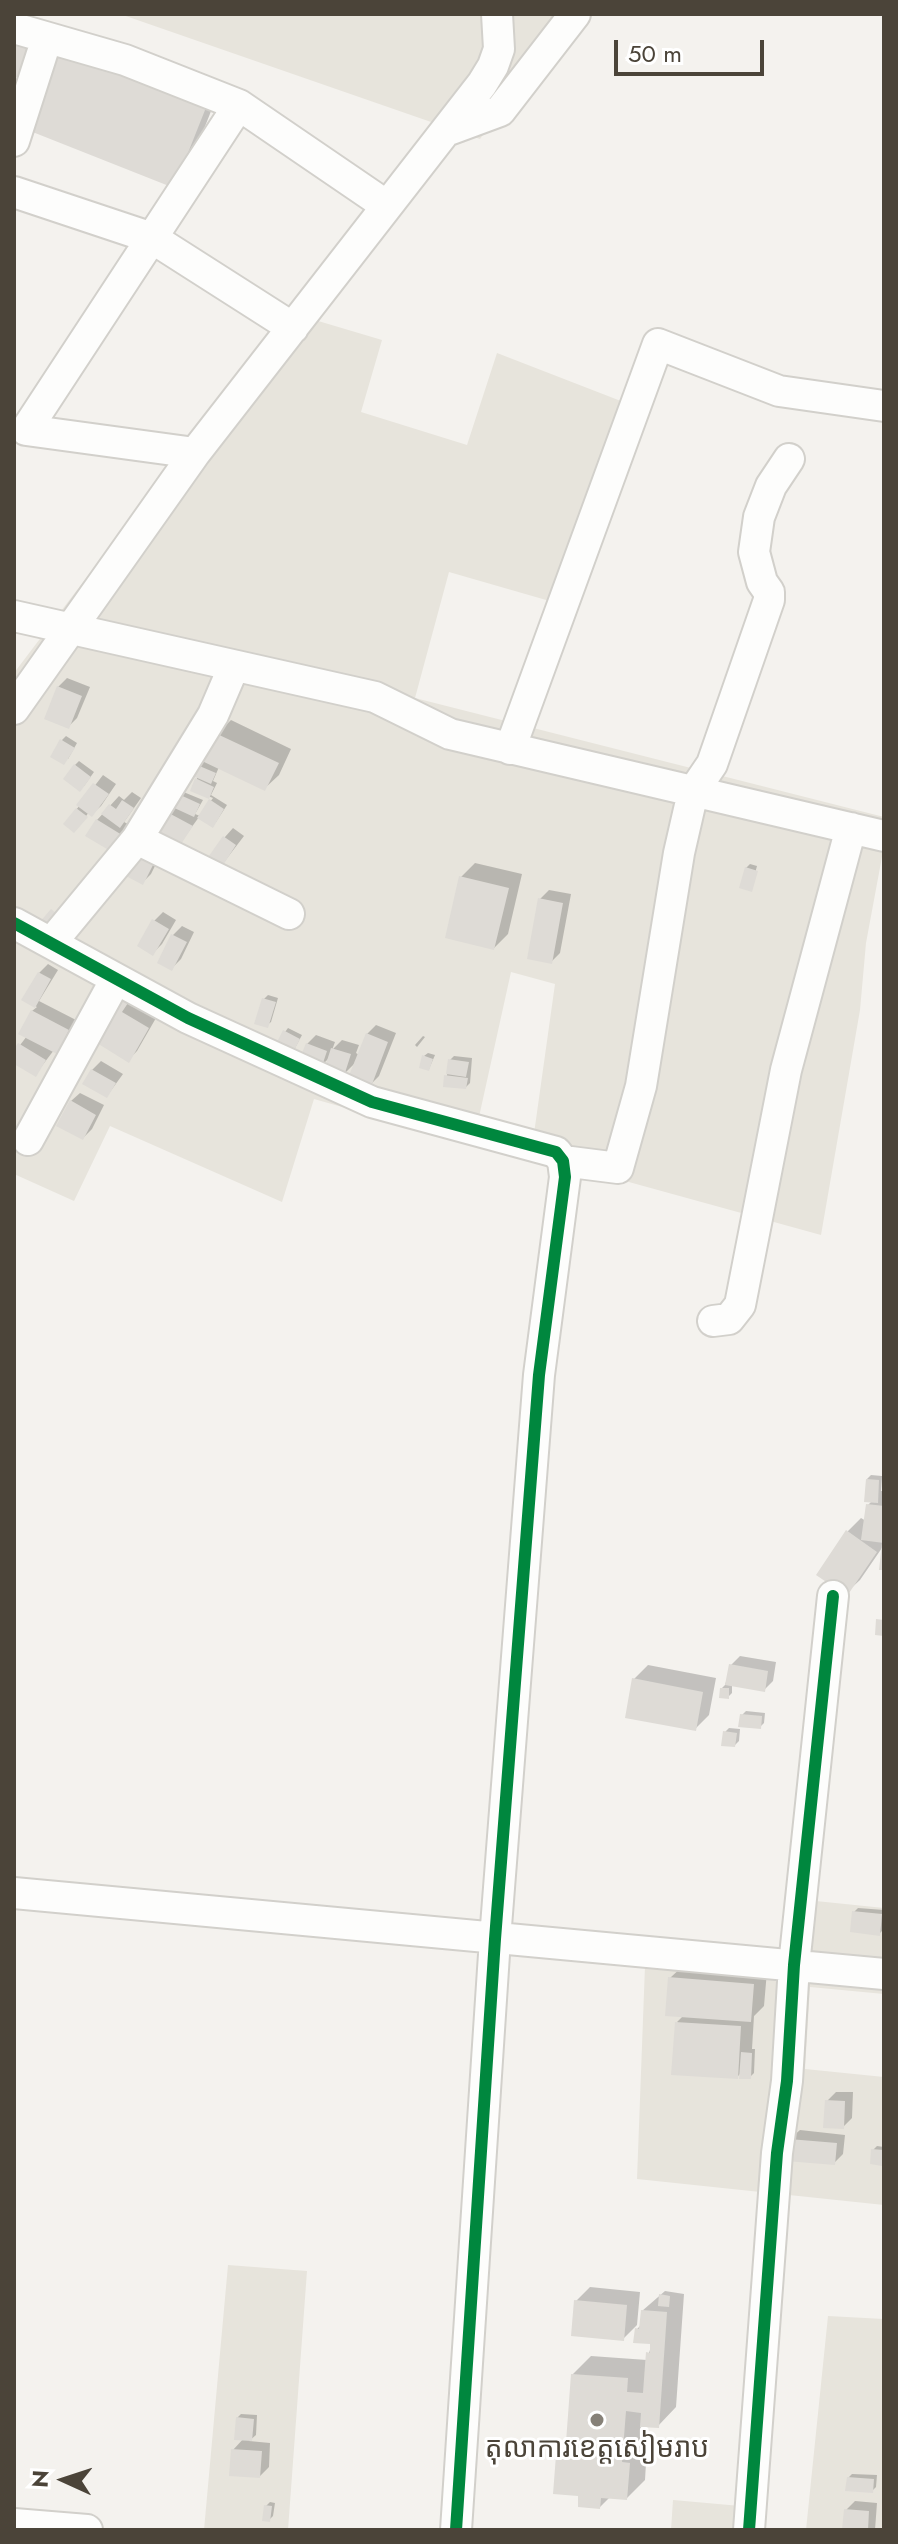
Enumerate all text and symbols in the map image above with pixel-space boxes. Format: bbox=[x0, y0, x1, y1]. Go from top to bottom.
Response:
scale bar bbox=[618, 24, 768, 74]
text: 50 m bbox=[628, 36, 682, 71]
marker: តុលាការខេត្តសៀមរាប bbox=[588, 2411, 606, 2429]
place label: តុលាការខេត្តសៀមរាប bbox=[485, 2433, 709, 2467]
north arrow bbox=[24, 2440, 104, 2520]
text: N bbox=[24, 2469, 56, 2488]

